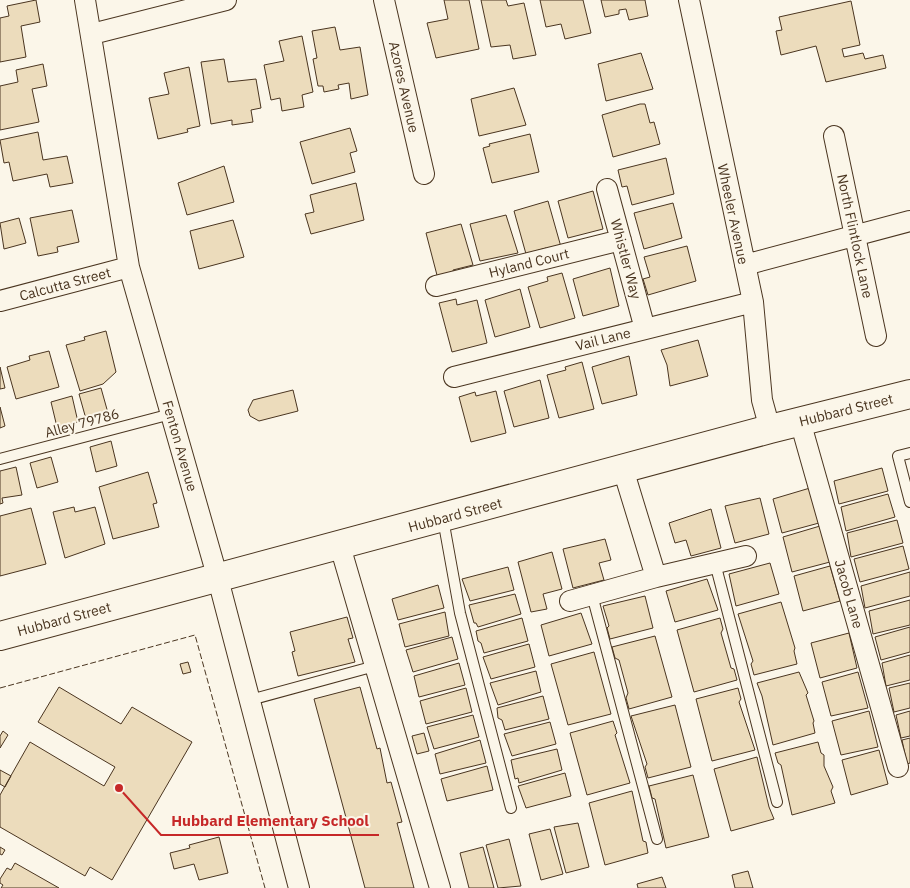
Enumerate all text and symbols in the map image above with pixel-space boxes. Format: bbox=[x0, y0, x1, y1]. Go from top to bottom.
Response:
street label: Azores Avenue bbox=[385, 40, 423, 135]
street label: Wheeler Avenue bbox=[714, 162, 753, 266]
street label: North Flintlock Lane bbox=[833, 172, 877, 300]
street label: Whistler Way bbox=[607, 217, 645, 301]
street label: Hyland Court bbox=[487, 244, 571, 282]
street label: Calcutta Street bbox=[17, 263, 113, 305]
street label: Vail Lane bbox=[574, 323, 633, 355]
street label: Hubbard Street bbox=[797, 390, 895, 430]
street label: Fenton Avenue bbox=[158, 398, 202, 494]
street label: Alley 79786 bbox=[43, 404, 121, 442]
street label: Hubbard Street bbox=[406, 494, 504, 536]
street label: Jacob Lane bbox=[831, 557, 868, 631]
street label: Hubbard Street bbox=[15, 598, 113, 640]
callout: Hubbard Elementary School bbox=[161, 805, 379, 835]
text: Hubbard Elementary School bbox=[171, 811, 369, 830]

